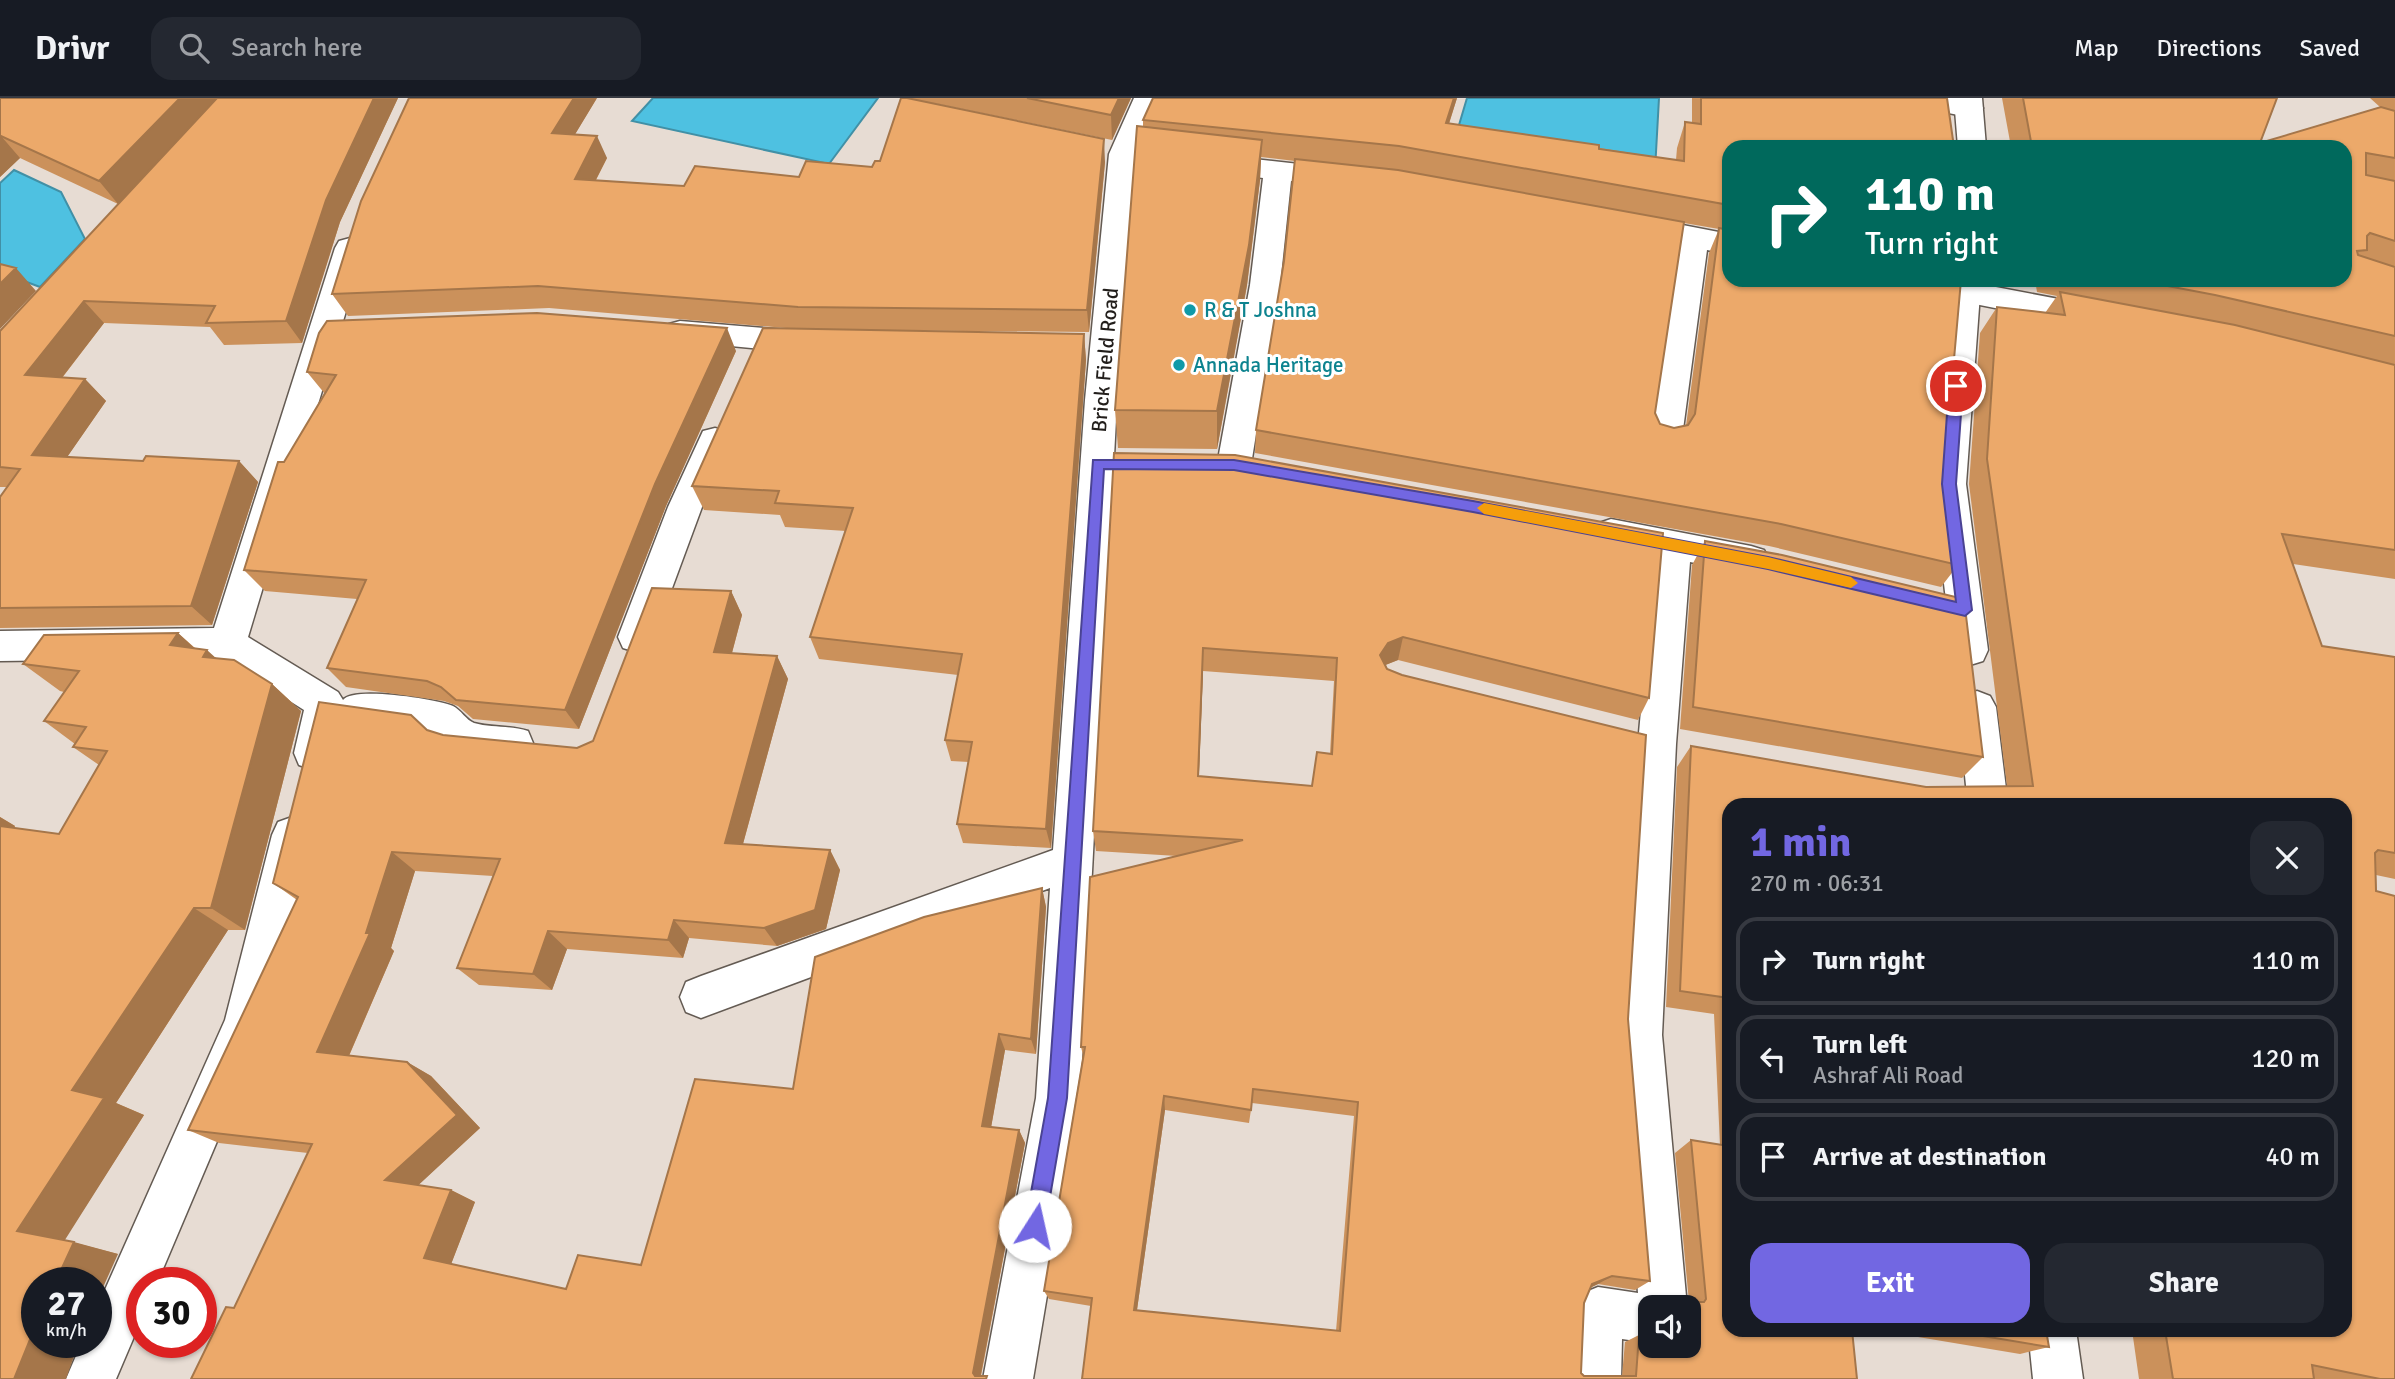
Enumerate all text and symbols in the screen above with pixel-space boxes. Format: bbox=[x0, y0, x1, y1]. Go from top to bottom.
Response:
search box bbox=[151, 17, 641, 80]
text: Drivr bbox=[35, 28, 109, 69]
icon: search bbox=[175, 29, 213, 67]
text: Search here bbox=[231, 32, 362, 64]
text: Map bbox=[2074, 33, 2119, 63]
text: Directions bbox=[2157, 33, 2262, 63]
text: Saved bbox=[2300, 33, 2360, 63]
text: 110 m bbox=[1865, 164, 1995, 224]
icon: right bbox=[1750, 168, 1841, 259]
text: Turn right bbox=[1865, 224, 1998, 263]
street label: Brick Field Road bbox=[1086, 287, 1124, 433]
place label: R & T Joshna bbox=[1204, 297, 1317, 323]
marker: R & T Joshna bbox=[1182, 302, 1198, 318]
place label: Annada Heritage bbox=[1193, 352, 1344, 378]
pin bbox=[1926, 356, 1986, 416]
marker: Annada Heritage bbox=[1171, 357, 1187, 373]
icon: arrive bbox=[1937, 367, 1975, 405]
text: 1 min bbox=[1750, 817, 1851, 868]
button: close bbox=[2250, 821, 2324, 895]
text: 270 m · 06:31 bbox=[1750, 869, 1884, 898]
icon: right bbox=[1754, 942, 1792, 980]
text: Turn right bbox=[1813, 945, 1925, 977]
text: 110 m bbox=[2251, 945, 2320, 977]
text: Turn left bbox=[1813, 1029, 1907, 1061]
icon: left bbox=[1754, 1040, 1792, 1078]
text: 120 m bbox=[2251, 1043, 2320, 1075]
text: Ashraf Ali Road bbox=[1813, 1061, 1963, 1090]
icon: arrive bbox=[1754, 1138, 1792, 1176]
text: Arrive at destination bbox=[1813, 1141, 2046, 1173]
text: 40 m bbox=[2265, 1141, 2320, 1173]
position arrow bbox=[998, 1189, 1072, 1263]
button: Exit bbox=[1750, 1243, 2030, 1323]
button: Share bbox=[2044, 1243, 2324, 1323]
speed limit sign: 30 bbox=[126, 1267, 217, 1358]
text: 27 bbox=[48, 1282, 85, 1325]
map controls bbox=[1638, 1295, 1701, 1358]
button: sound bbox=[1638, 1295, 1701, 1358]
text: km/h bbox=[46, 1319, 87, 1341]

